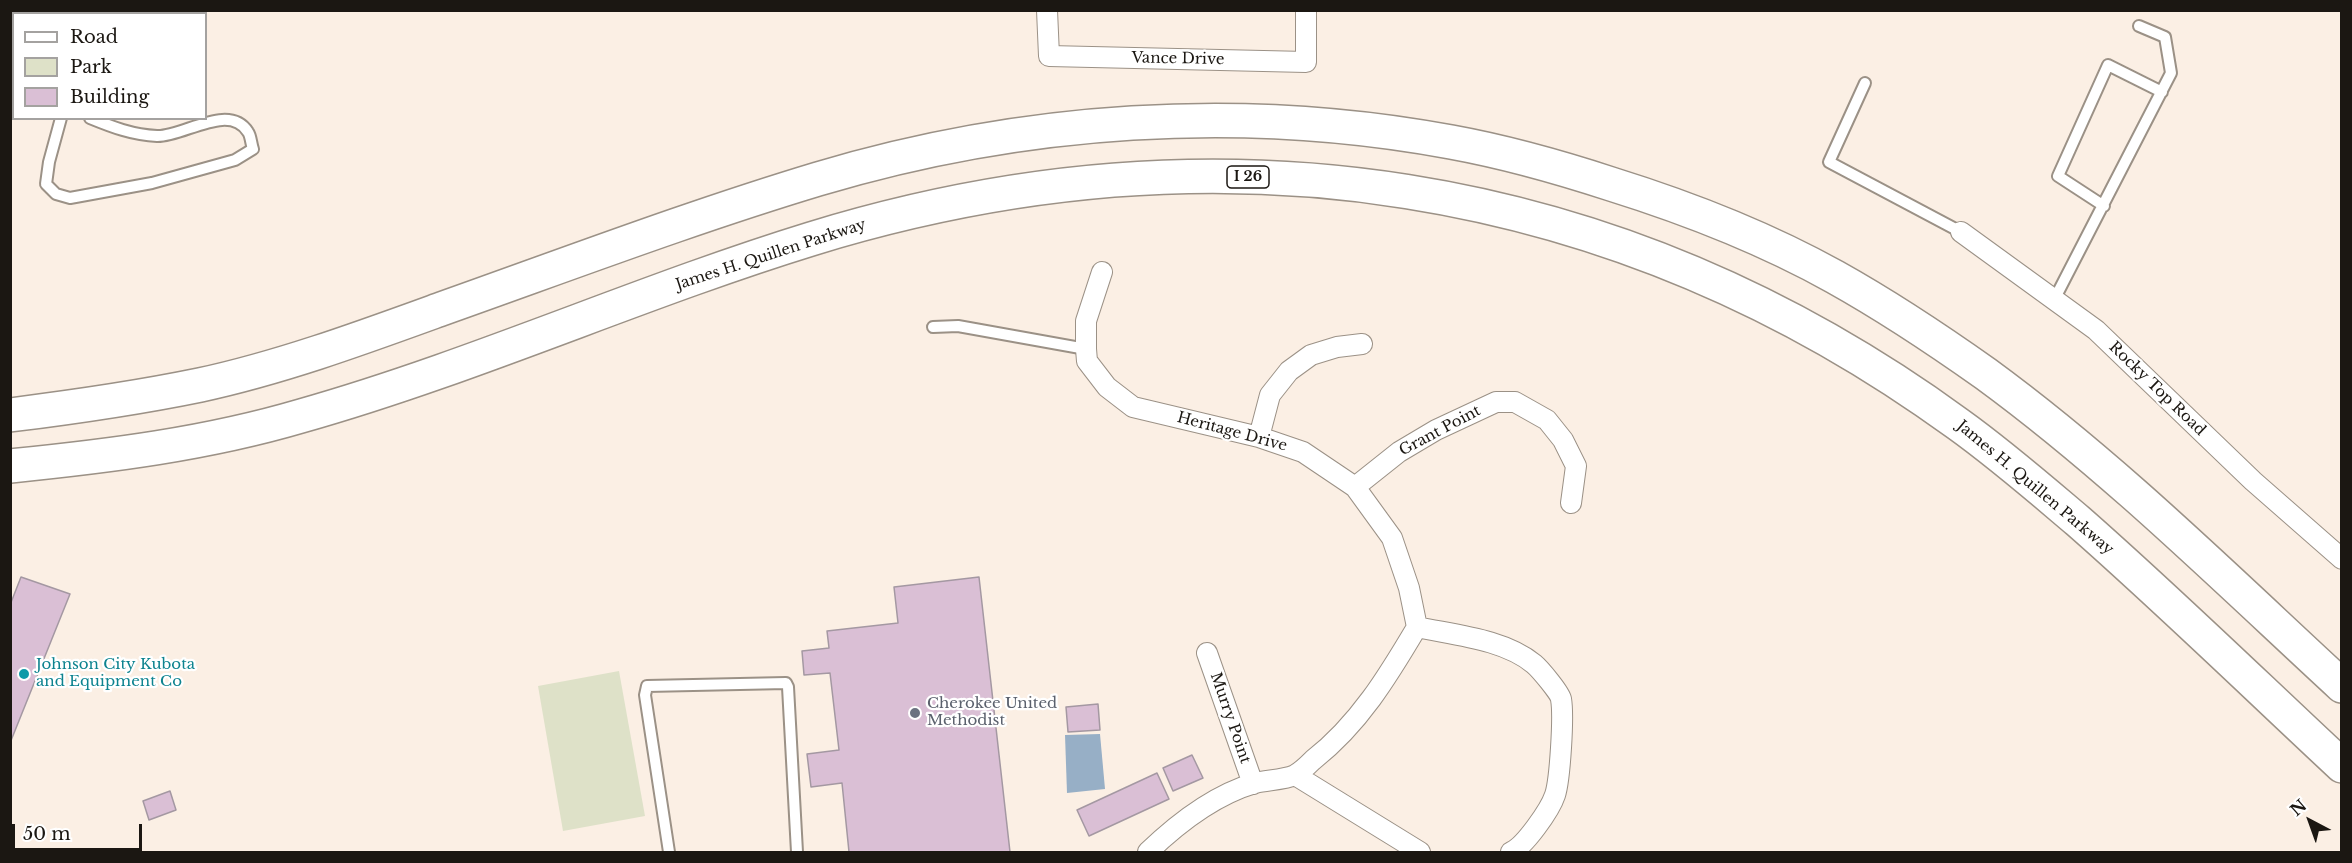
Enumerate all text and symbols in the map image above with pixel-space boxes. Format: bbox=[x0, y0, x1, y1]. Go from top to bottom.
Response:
legend bbox=[12, 12, 207, 120]
text: Road bbox=[70, 26, 118, 48]
street label: Vance Drive bbox=[1131, 49, 1225, 69]
text: Park bbox=[70, 56, 112, 78]
text: Building bbox=[70, 86, 149, 108]
road number: I 26 bbox=[1227, 166, 1269, 188]
street label: James H. Quillen Parkway bbox=[674, 216, 868, 294]
street label: Rocky Top Road bbox=[2105, 338, 2209, 440]
street label: Grant Point bbox=[1396, 402, 1484, 460]
street label: Heritage Drive bbox=[1175, 409, 1289, 455]
street label: James H. Quillen Parkway bbox=[1953, 417, 2117, 559]
place label: Johnson City Kubota and Equipment Co bbox=[36, 656, 195, 691]
marker: Johnson City Kubota and Equipment Co bbox=[17, 667, 31, 681]
street label: Murry Point bbox=[1206, 670, 1254, 766]
place label: Cherokee United Methodist bbox=[927, 695, 1057, 730]
marker: Cherokee United Methodist bbox=[908, 706, 922, 720]
north arrow bbox=[2280, 791, 2340, 851]
text: N bbox=[2286, 795, 2310, 820]
scale bar bbox=[15, 812, 146, 850]
text: 50 m bbox=[23, 823, 71, 845]

